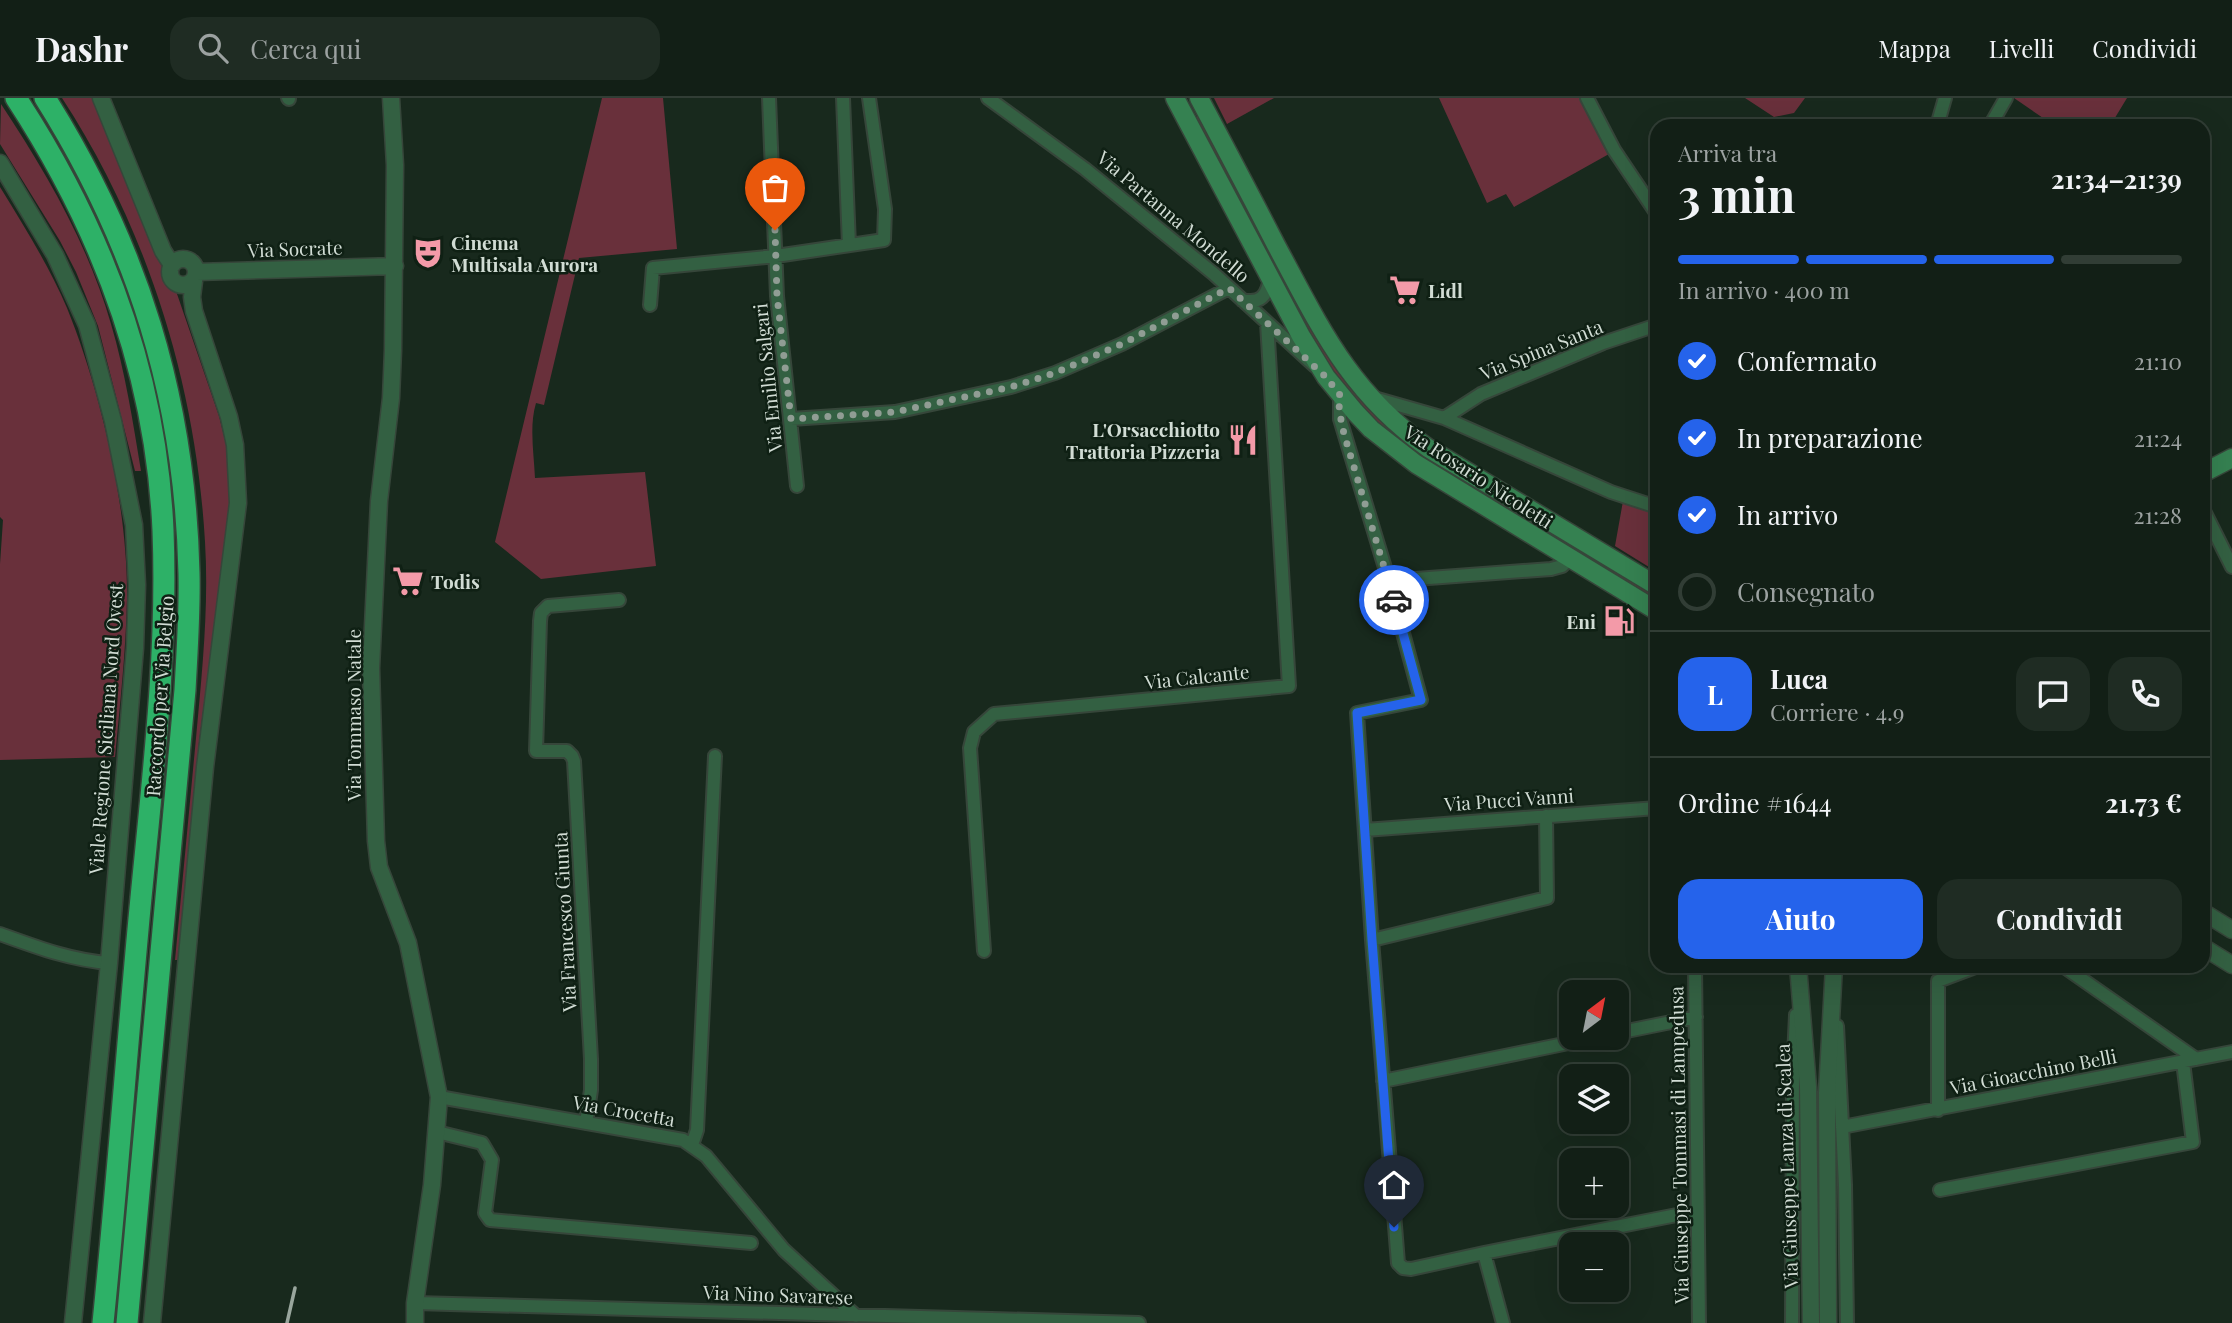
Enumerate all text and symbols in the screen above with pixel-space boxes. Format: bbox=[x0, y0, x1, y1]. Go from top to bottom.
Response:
search box bbox=[170, 17, 660, 80]
text: Dashr bbox=[35, 26, 128, 70]
icon: search bbox=[194, 29, 232, 67]
text: Cerca qui bbox=[250, 31, 361, 66]
text: Mappa bbox=[1878, 32, 1951, 64]
text: Livelli bbox=[1989, 32, 2054, 64]
text: Condividi bbox=[2092, 32, 2197, 64]
text: Arriva tra bbox=[1678, 137, 1777, 168]
street label: Via Partanna Mondello bbox=[1091, 144, 1256, 288]
pin bbox=[745, 158, 805, 230]
text: 21:34–21:39 bbox=[2051, 161, 2182, 196]
text: 3 min bbox=[1678, 163, 1795, 225]
icon: bag bbox=[756, 169, 794, 207]
place label: Cinema Multisala Aurora bbox=[451, 229, 598, 277]
street label: Via Socrate bbox=[246, 233, 343, 263]
theatre icon: Cinema Multisala Aurora bbox=[411, 236, 445, 270]
supermarket icon: Lidl bbox=[1388, 273, 1422, 307]
text: In arrivo · 400 m bbox=[1678, 274, 1850, 305]
place label: Lidl bbox=[1428, 277, 1463, 303]
street label: Via Emilio Salgari bbox=[746, 302, 788, 455]
street label: Via Spina Santa bbox=[1475, 312, 1607, 386]
icon: check bbox=[1678, 342, 1716, 380]
text: Confermato bbox=[1737, 343, 1877, 378]
text: 21:10 bbox=[2134, 345, 2182, 376]
place label: L'Orsacchiotto Trattoria Pizzeria bbox=[1066, 416, 1220, 464]
street label: Via Rosario Nicoletti bbox=[1399, 418, 1559, 534]
icon: check bbox=[1678, 419, 1716, 457]
text: In preparazione bbox=[1737, 420, 1923, 455]
text: 21:24 bbox=[2134, 422, 2182, 453]
restaurant icon: L'Orsacchiotto Trattoria Pizzeria bbox=[1226, 423, 1260, 457]
icon: check bbox=[1678, 496, 1716, 534]
text: In arrivo bbox=[1737, 497, 1838, 532]
text: 21:28 bbox=[2133, 499, 2182, 530]
supermarket icon: Todis bbox=[391, 564, 425, 598]
courier bbox=[1359, 565, 1429, 635]
place label: Todis bbox=[431, 568, 480, 594]
text: Consegnato bbox=[1737, 574, 1875, 609]
icon: car bbox=[1375, 581, 1413, 619]
street label: Viale Regione Siciliana Nord Ovest bbox=[82, 582, 128, 876]
street label: Raccordo per Via Belgio bbox=[139, 595, 179, 797]
fuel station icon: Eni bbox=[1602, 604, 1636, 638]
place label: Eni bbox=[1566, 608, 1596, 634]
street label: Via Tommaso Natale bbox=[340, 629, 366, 802]
button: chat bbox=[2016, 657, 2090, 731]
button: phone bbox=[2108, 657, 2182, 731]
street label: Via Calcante bbox=[1142, 658, 1251, 695]
text: Luca bbox=[1770, 661, 1828, 696]
text: L bbox=[1707, 677, 1723, 712]
text: Corriere · 4.9 bbox=[1770, 696, 1905, 727]
street label: Via Pucci Vanni bbox=[1442, 781, 1575, 817]
text: Ordine #1644 bbox=[1678, 785, 1832, 820]
text: 21.73 € bbox=[2105, 785, 2182, 820]
street label: Via Francesco Giunta bbox=[546, 831, 582, 1014]
button: Aiuto bbox=[1678, 879, 1923, 959]
button: Condividi bbox=[1937, 879, 2182, 959]
north arrow bbox=[1559, 980, 1629, 1050]
map controls bbox=[1559, 980, 1629, 1302]
street label: Via Giuseppe Tommasi di Lampedusa bbox=[1662, 985, 1694, 1305]
street label: Via Gioacchino Belli bbox=[1946, 1042, 2119, 1100]
street label: Via Giuseppe Lanza di Scalea bbox=[1769, 1043, 1803, 1290]
button: layers bbox=[1559, 1064, 1629, 1134]
street label: Via Crocetta bbox=[570, 1088, 678, 1132]
button: + bbox=[1559, 1148, 1629, 1218]
pin bbox=[1364, 1155, 1424, 1227]
icon: home bbox=[1375, 1166, 1413, 1204]
button: − bbox=[1559, 1232, 1629, 1302]
street label: Via Nino Savarese bbox=[701, 1278, 854, 1310]

